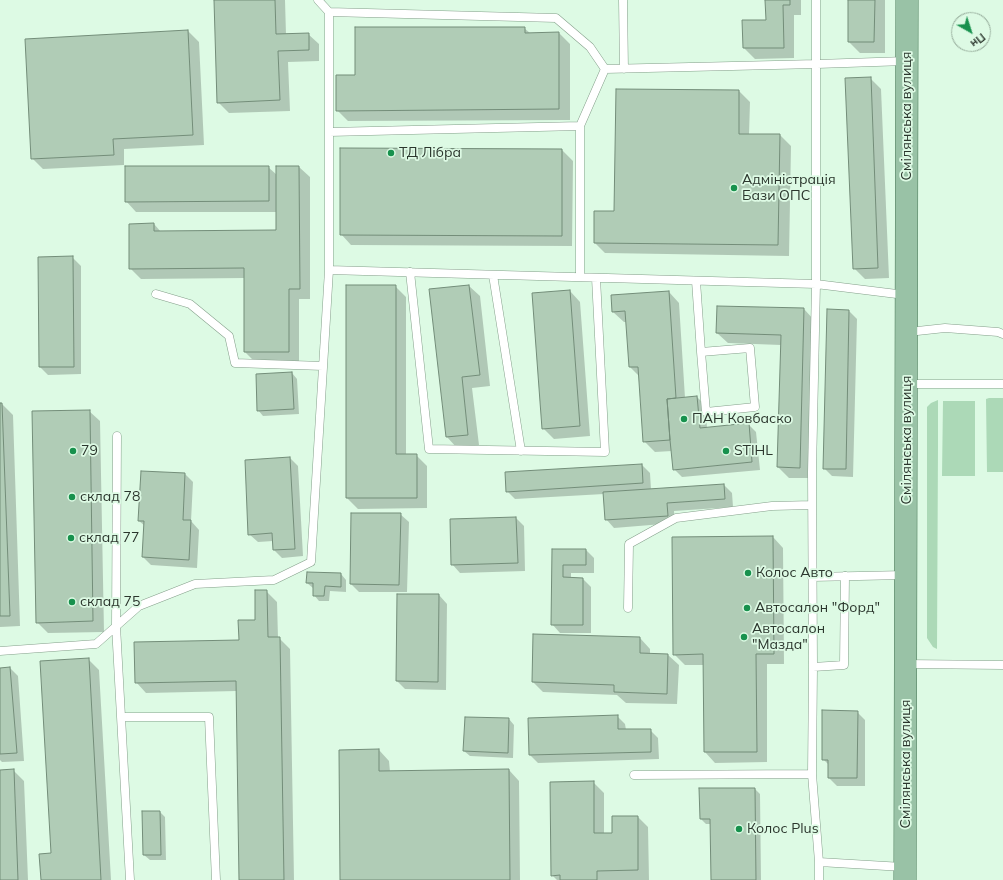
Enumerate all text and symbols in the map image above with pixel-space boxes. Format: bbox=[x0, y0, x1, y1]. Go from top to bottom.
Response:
north arrow bbox=[951, 12, 991, 52]
text: Пн bbox=[968, 30, 988, 51]
street label: Смілянська вулиця bbox=[899, 52, 915, 180]
place label: ТД Лібра bbox=[399, 145, 461, 161]
marker: ТД Лібра bbox=[386, 148, 396, 158]
place label: Адміністрація Бази ОПС bbox=[742, 172, 836, 204]
marker: Адміністрація Бази ОПС bbox=[729, 183, 739, 193]
street label: Смілянська вулиця bbox=[899, 376, 915, 504]
place label: ПАН Ковбаско bbox=[692, 411, 792, 427]
marker: ПАН Ковбаско bbox=[679, 414, 689, 424]
place label: 79 bbox=[81, 443, 98, 459]
place label: STIHL bbox=[734, 443, 773, 459]
marker: 79 bbox=[68, 446, 78, 456]
marker: STIHL bbox=[721, 446, 731, 456]
place label: склад 78 bbox=[80, 489, 140, 505]
marker: склад 78 bbox=[67, 492, 77, 502]
place label: склад 77 bbox=[79, 530, 139, 546]
marker: склад 77 bbox=[66, 533, 76, 543]
place label: Колос Авто bbox=[756, 565, 833, 581]
marker: Колос Авто bbox=[743, 568, 753, 578]
place label: склад 75 bbox=[80, 594, 140, 610]
marker: склад 75 bbox=[67, 597, 77, 607]
place label: Автосалон "Форд" bbox=[755, 600, 880, 616]
marker: Автосалон "Форд" bbox=[742, 603, 752, 613]
place label: Автосалон "Мазда" bbox=[752, 621, 825, 654]
marker: Автосалон "Мазда" bbox=[739, 632, 749, 642]
street label: Смілянська вулиця bbox=[898, 700, 914, 828]
place label: Колос Plus bbox=[747, 821, 819, 837]
marker: Колос Plus bbox=[734, 824, 744, 834]

